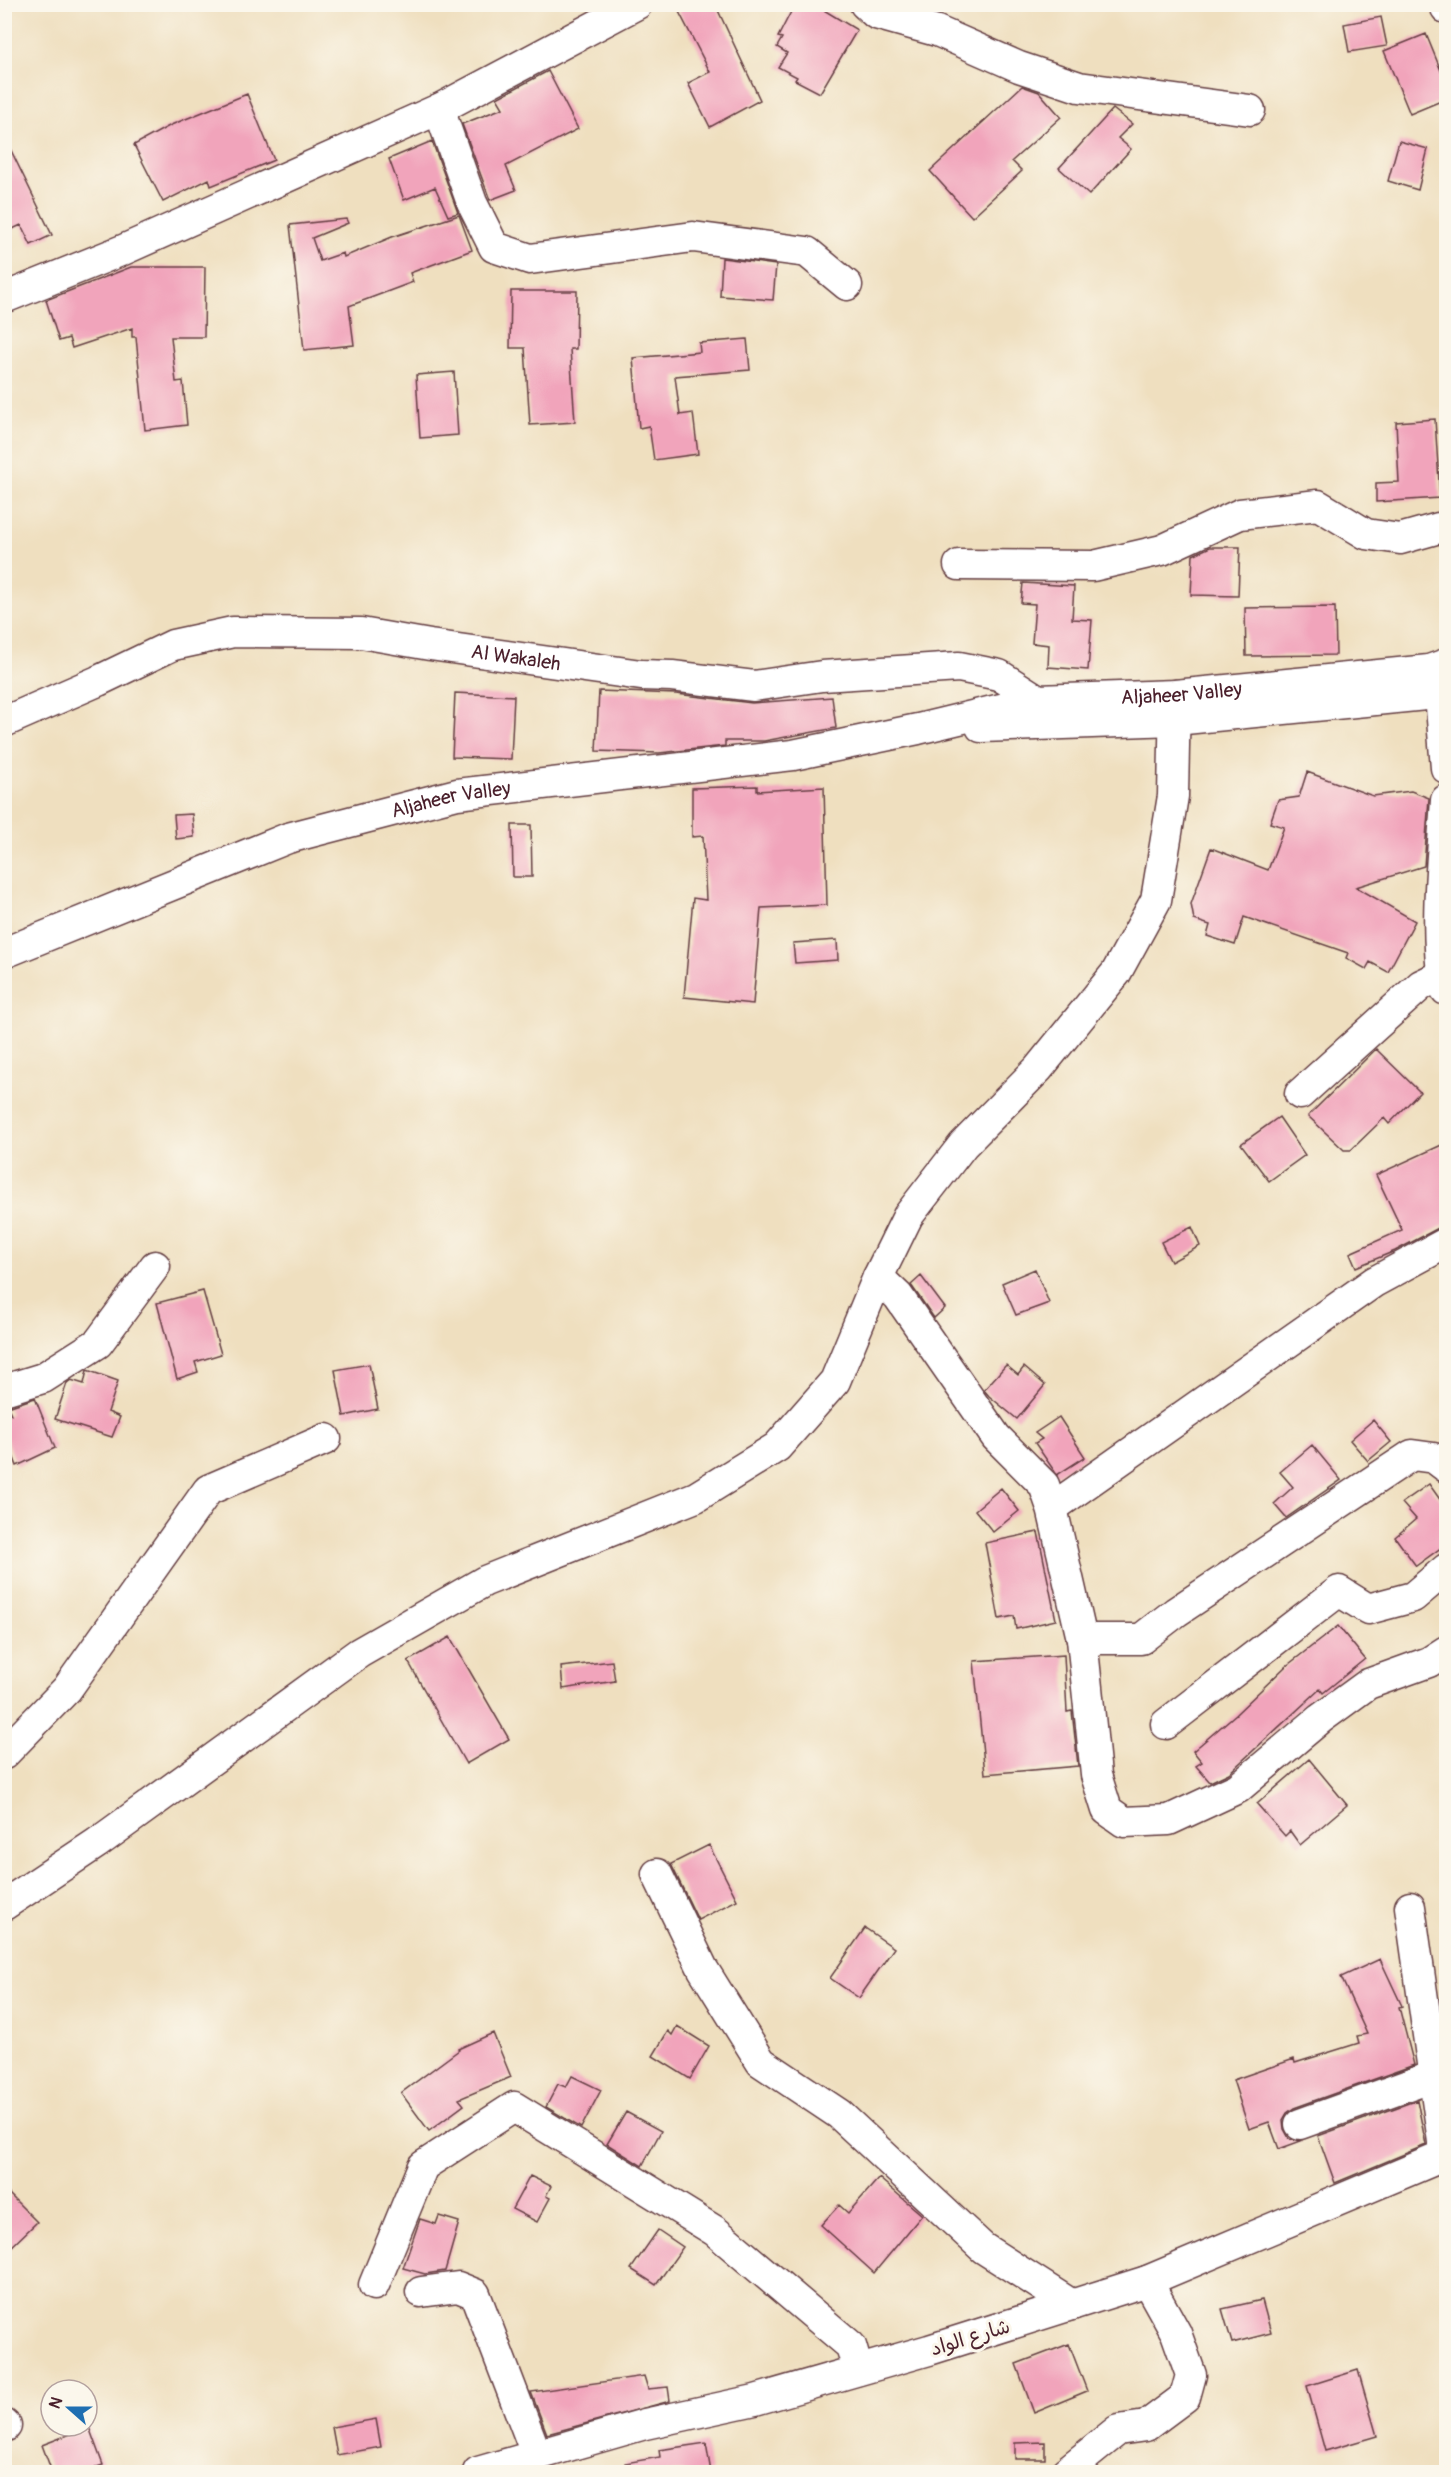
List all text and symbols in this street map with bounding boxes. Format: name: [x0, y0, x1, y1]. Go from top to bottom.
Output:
street label: Al Wakaleh: [469, 639, 562, 676]
street label: Aljaheer Valley: [1120, 676, 1244, 710]
street label: Aljaheer Valley: [388, 776, 512, 824]
street label: شارع الواد: [927, 2314, 1013, 2362]
north arrow: [39, 2378, 99, 2438]
text: N: [45, 2394, 67, 2412]

